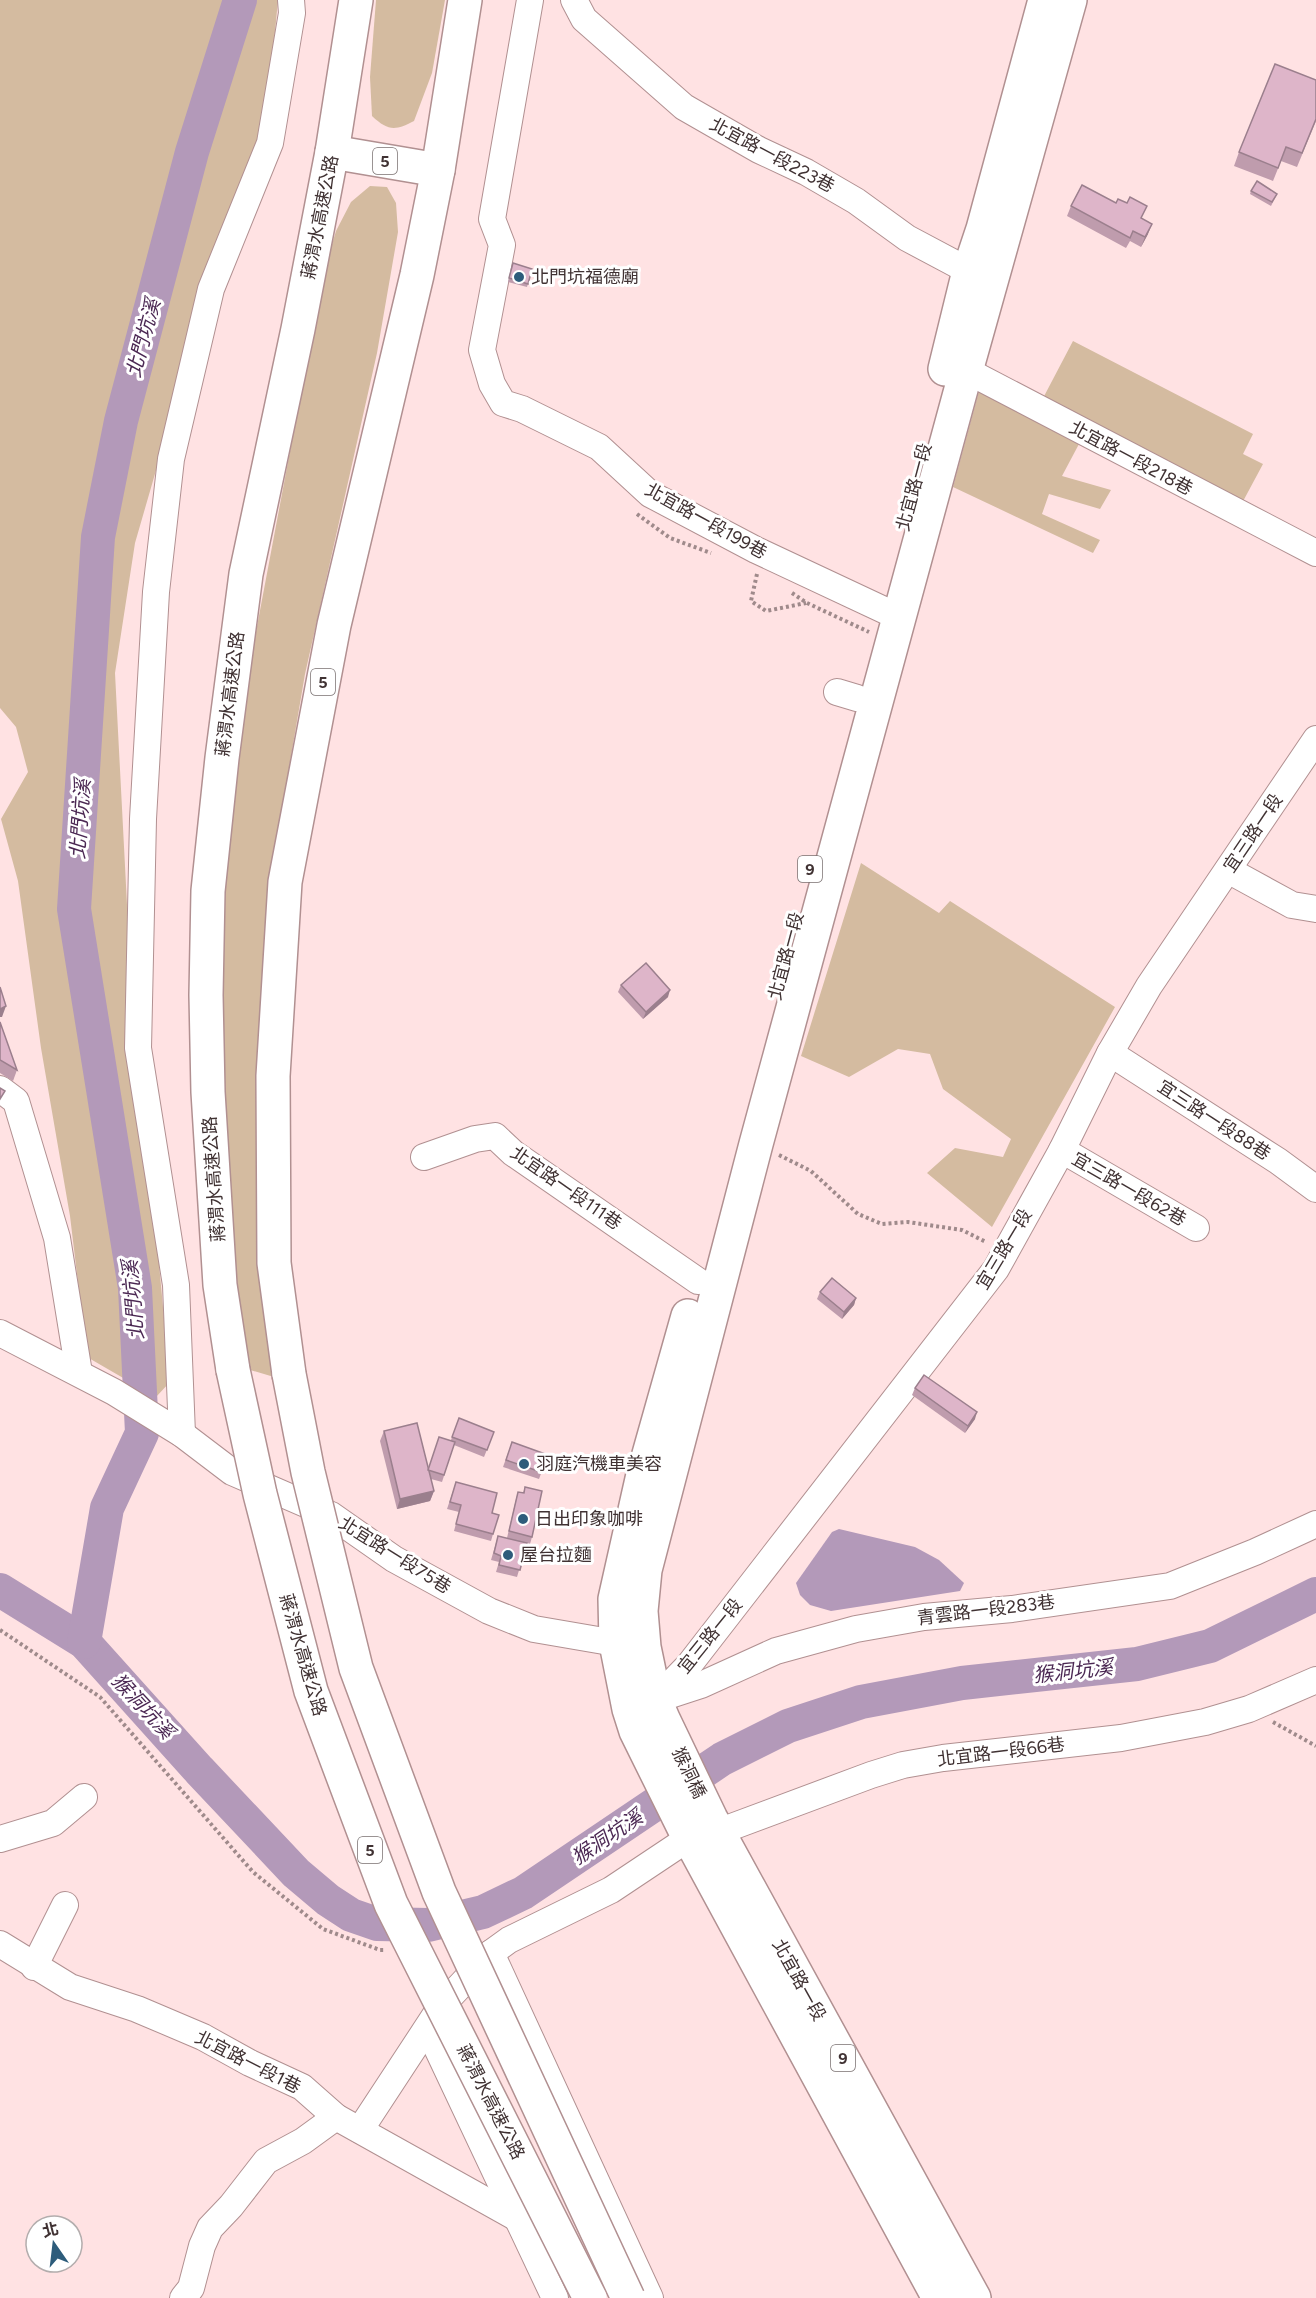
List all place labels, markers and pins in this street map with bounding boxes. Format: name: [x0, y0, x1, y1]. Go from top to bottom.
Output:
place label: 北門坑福德廟: [531, 266, 639, 288]
marker: 北門坑福德廟: [512, 270, 526, 284]
place label: 羽庭汽機車美容: [536, 1453, 662, 1475]
marker: 羽庭汽機車美容: [517, 1457, 531, 1471]
place label: 日出印象咖啡: [535, 1508, 643, 1530]
marker: 日出印象咖啡: [516, 1512, 530, 1526]
place label: 屋台拉麵: [520, 1544, 592, 1566]
marker: 屋台拉麵: [501, 1548, 515, 1562]

